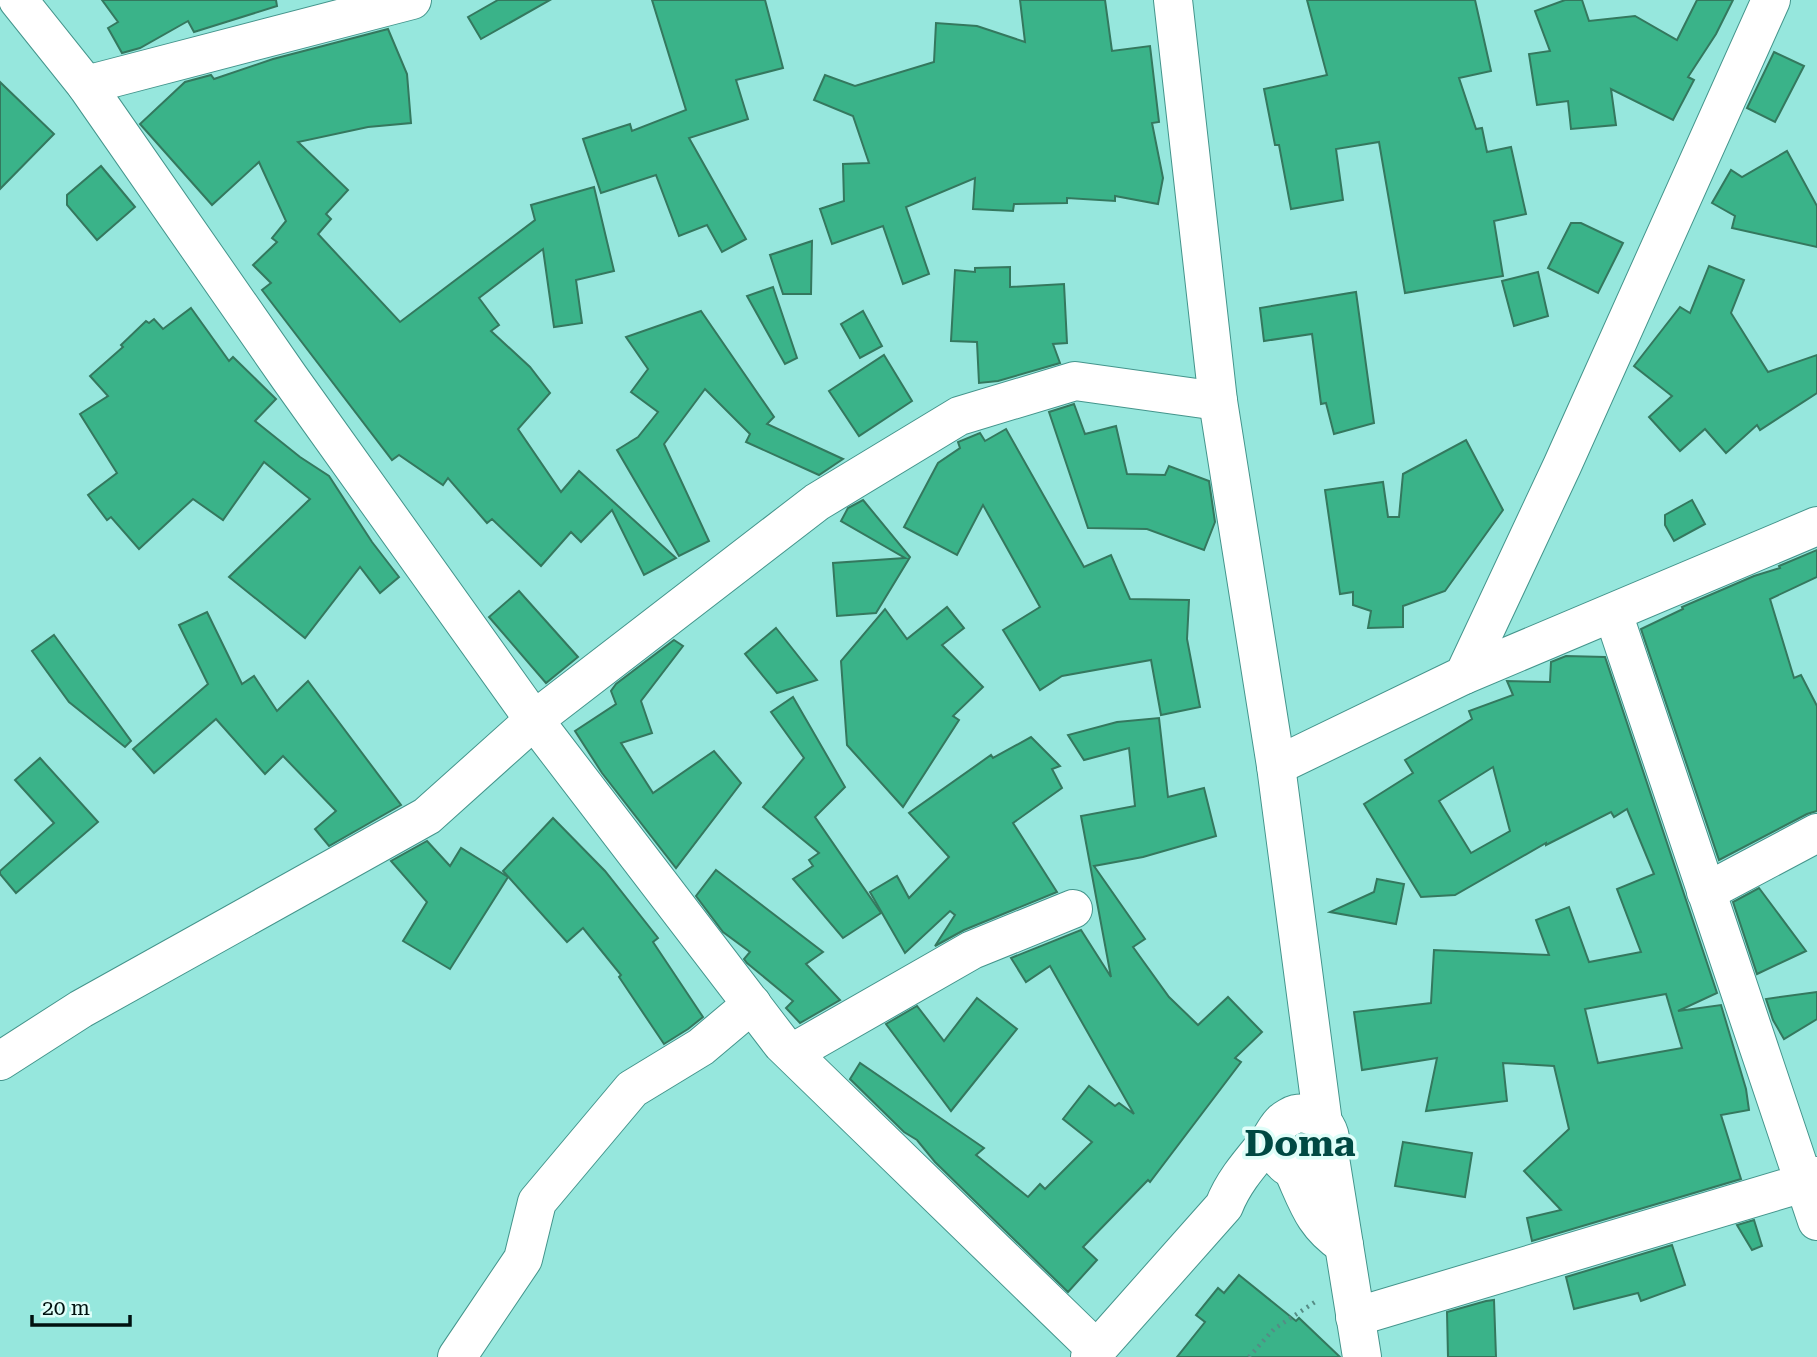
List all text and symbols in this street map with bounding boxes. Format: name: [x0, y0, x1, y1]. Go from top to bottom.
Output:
district label: Doma: [1244, 1122, 1356, 1165]
scale bar: [32, 1284, 130, 1328]
text: 20 m: [42, 1296, 90, 1320]

